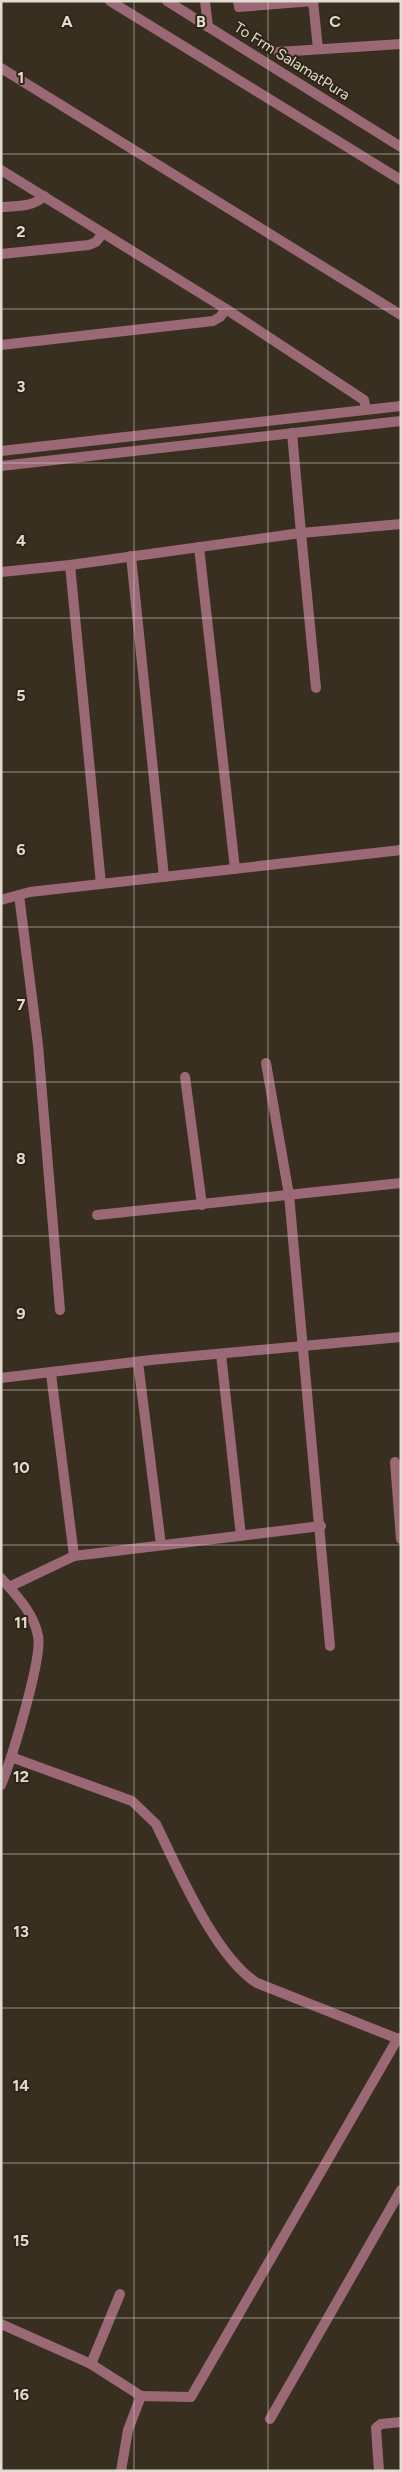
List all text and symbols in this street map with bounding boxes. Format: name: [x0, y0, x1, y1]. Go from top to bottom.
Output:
text: A: [61, 12, 73, 31]
text: B: [196, 12, 206, 31]
text: C: [329, 12, 341, 31]
street label: To Frm SalamatPura: [231, 18, 353, 104]
text: 1: [18, 68, 24, 87]
text: 2: [16, 222, 26, 241]
text: 3: [17, 377, 26, 396]
text: 4: [16, 531, 26, 550]
text: 5: [16, 686, 26, 705]
text: 6: [16, 840, 26, 859]
text: 7: [17, 995, 26, 1014]
text: 8: [16, 1149, 26, 1168]
text: 9: [16, 1304, 26, 1323]
text: 10: [12, 1458, 30, 1477]
text: 11: [14, 1613, 28, 1632]
text: 12: [13, 1767, 29, 1786]
text: 13: [13, 1922, 29, 1941]
text: 14: [13, 2076, 29, 2095]
text: 15: [13, 2231, 29, 2250]
text: 16: [13, 2385, 29, 2404]

